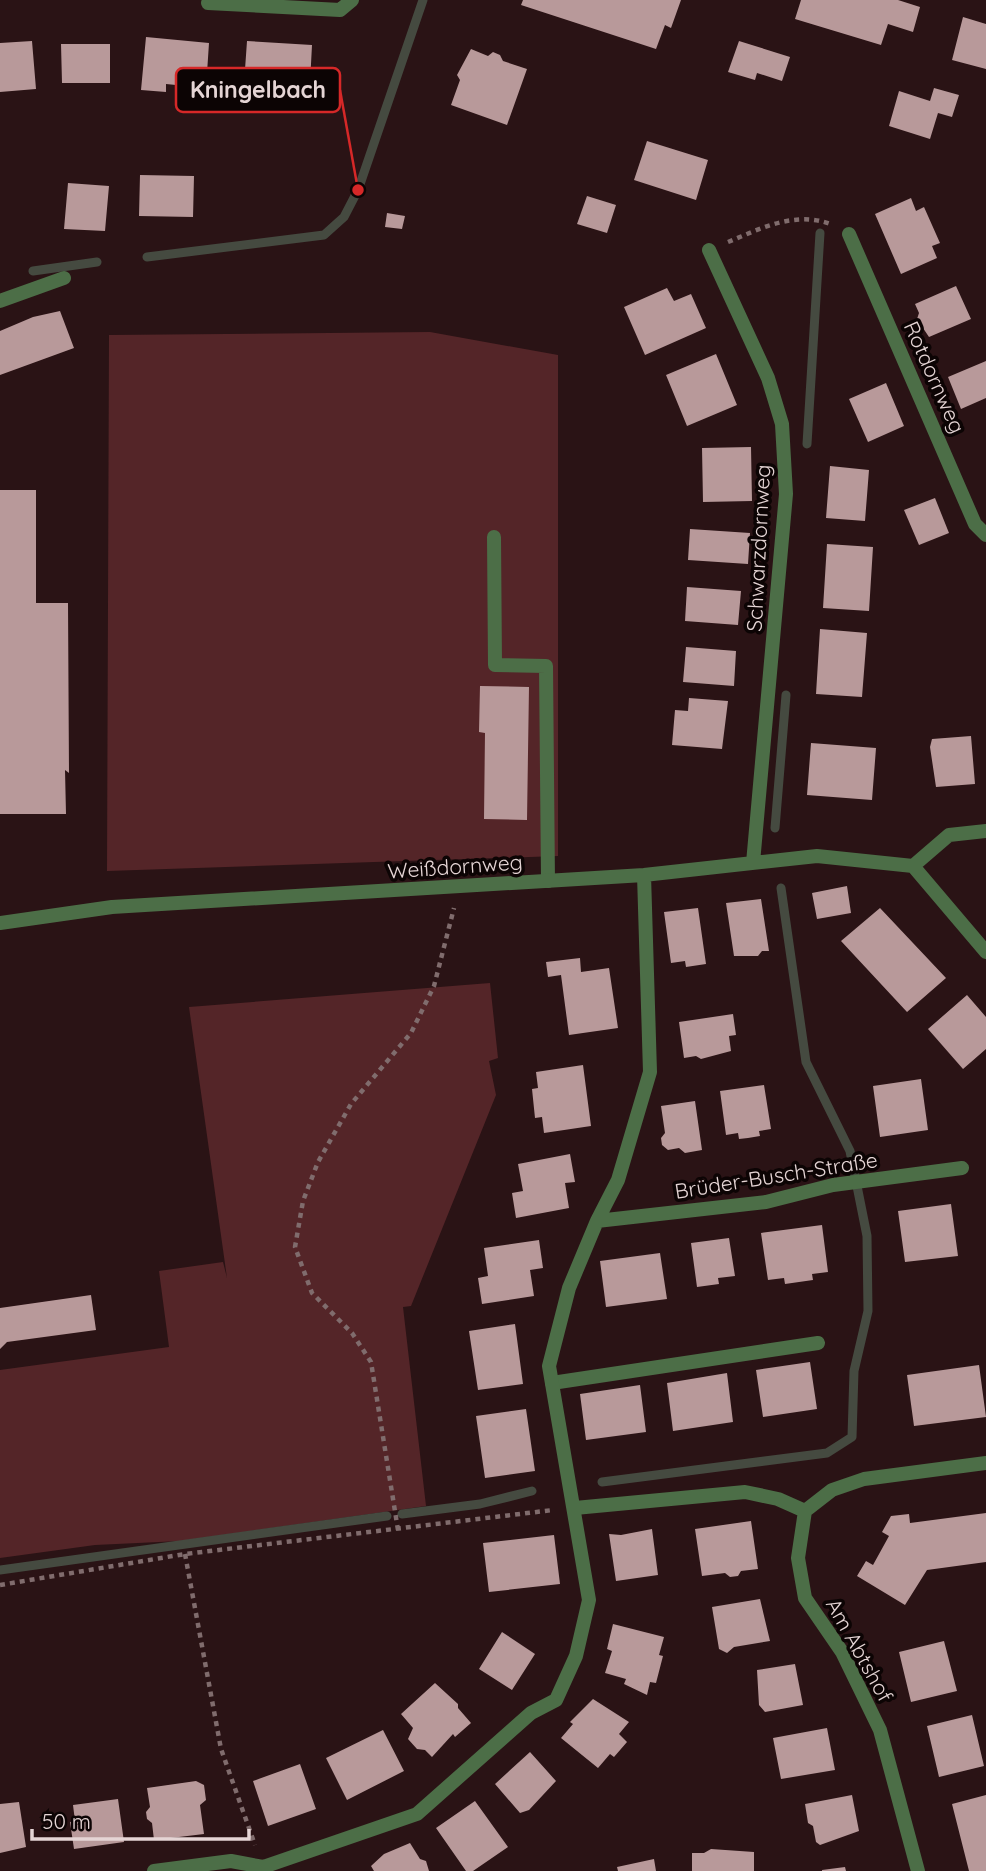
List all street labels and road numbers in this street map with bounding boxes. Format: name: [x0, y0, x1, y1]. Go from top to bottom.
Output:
street label: Rotdornweg: [899, 317, 971, 437]
street label: Schwarzdornweg: [741, 464, 775, 632]
street label: Weißdornweg: [387, 848, 523, 884]
street label: Brüder-Busch-Straße: [673, 1146, 879, 1204]
street label: Am Abtshof: [821, 1594, 899, 1707]

